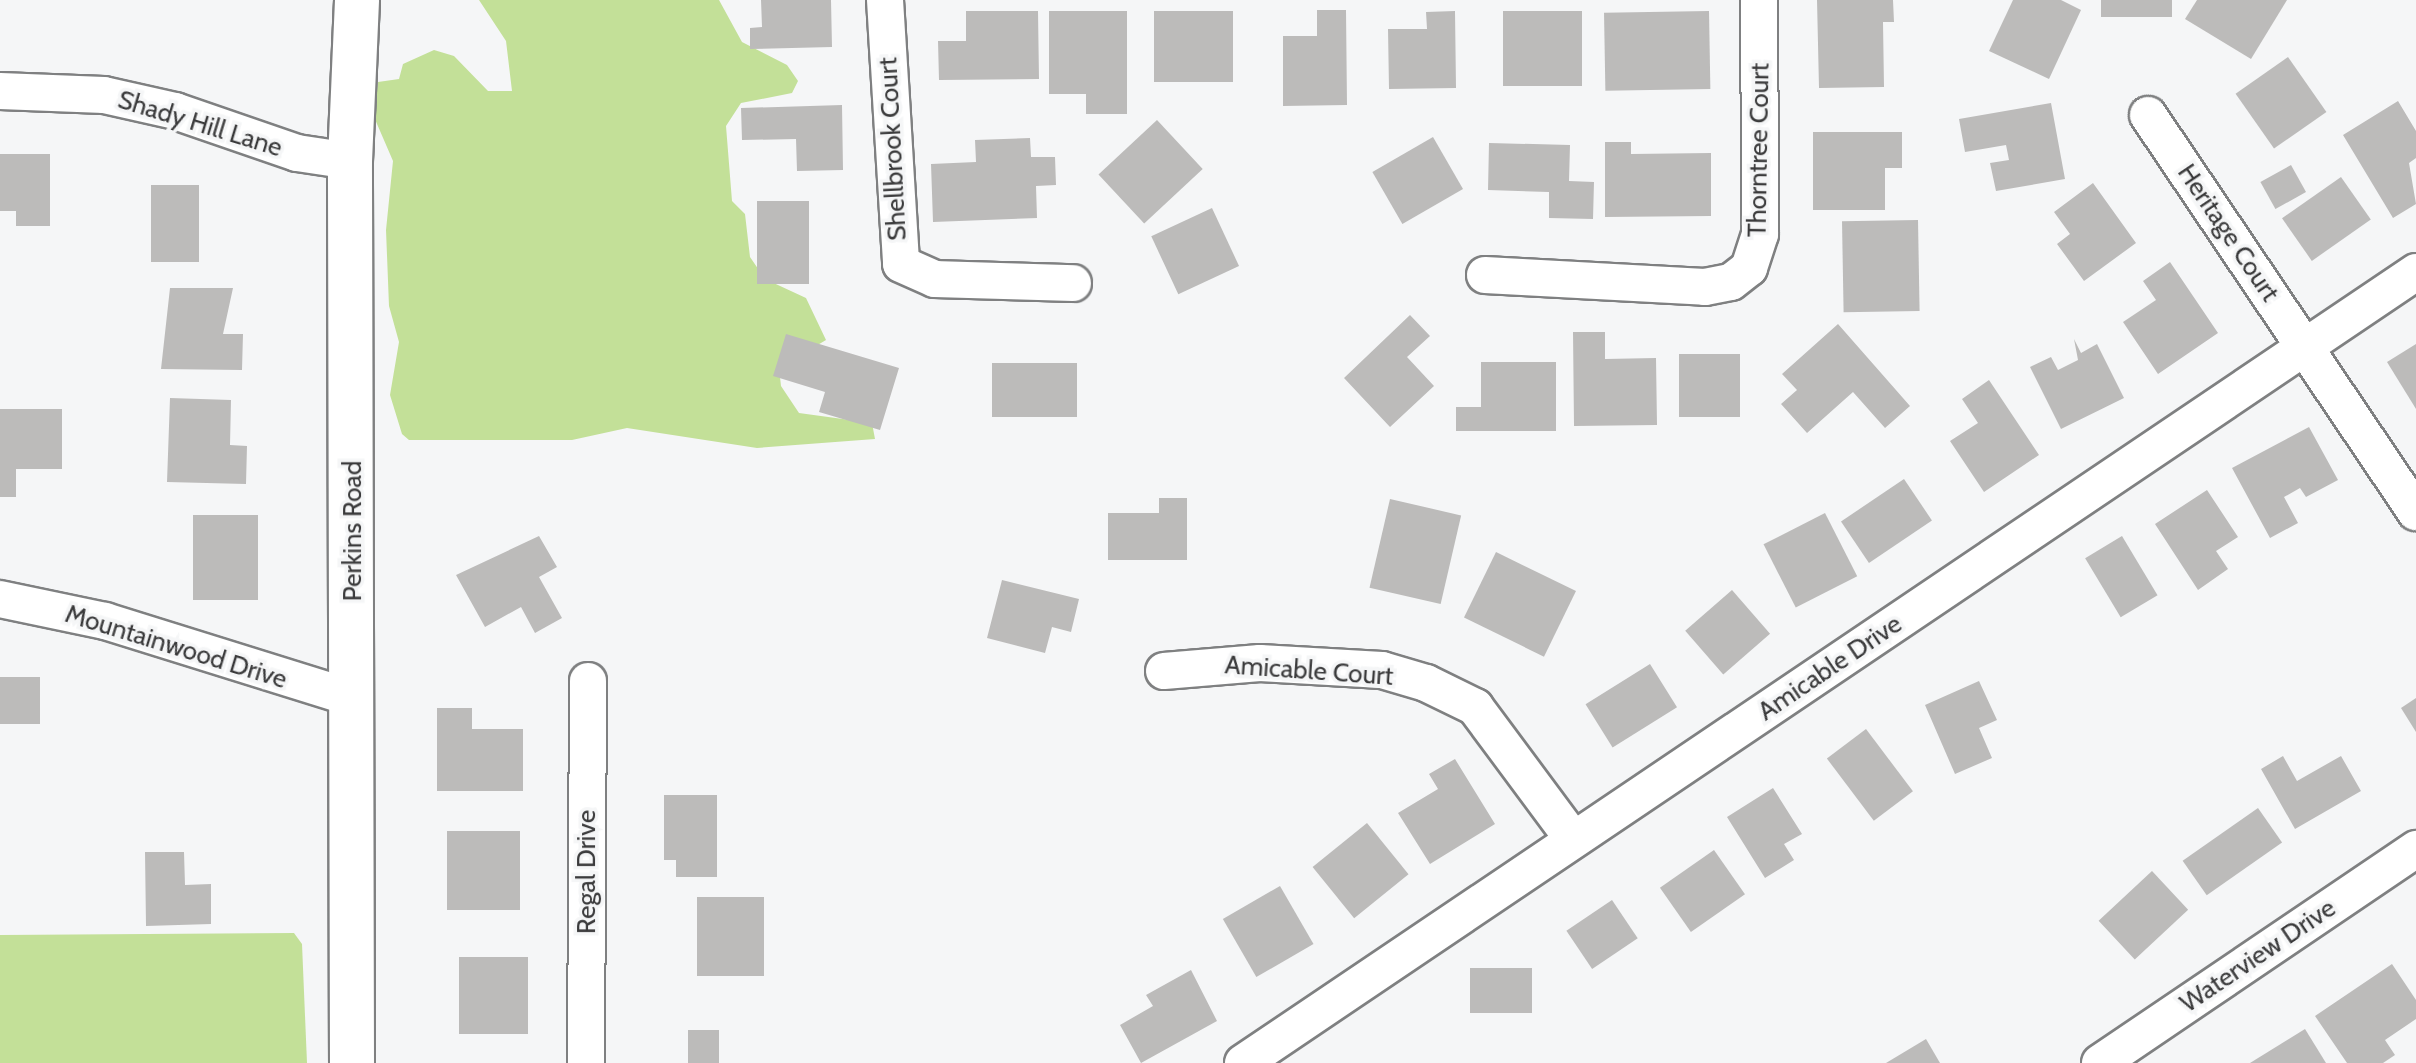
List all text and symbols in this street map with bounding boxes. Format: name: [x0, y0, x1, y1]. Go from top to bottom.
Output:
street label: Shellbrook Court: [873, 56, 913, 242]
street label: Thorntree Court: [1742, 63, 1776, 237]
street label: Shady Hill Lane: [114, 84, 286, 164]
street label: Heritage Court: [2171, 158, 2285, 308]
street label: Perkins Road: [337, 461, 369, 601]
street label: Mountainwood Drive: [61, 598, 291, 696]
street label: Amicable Drive: [1752, 609, 1908, 727]
street label: Amicable Court: [1224, 650, 1394, 692]
street label: Regal Drive: [571, 810, 603, 934]
street label: Waterview Drive: [2174, 893, 2342, 1019]

